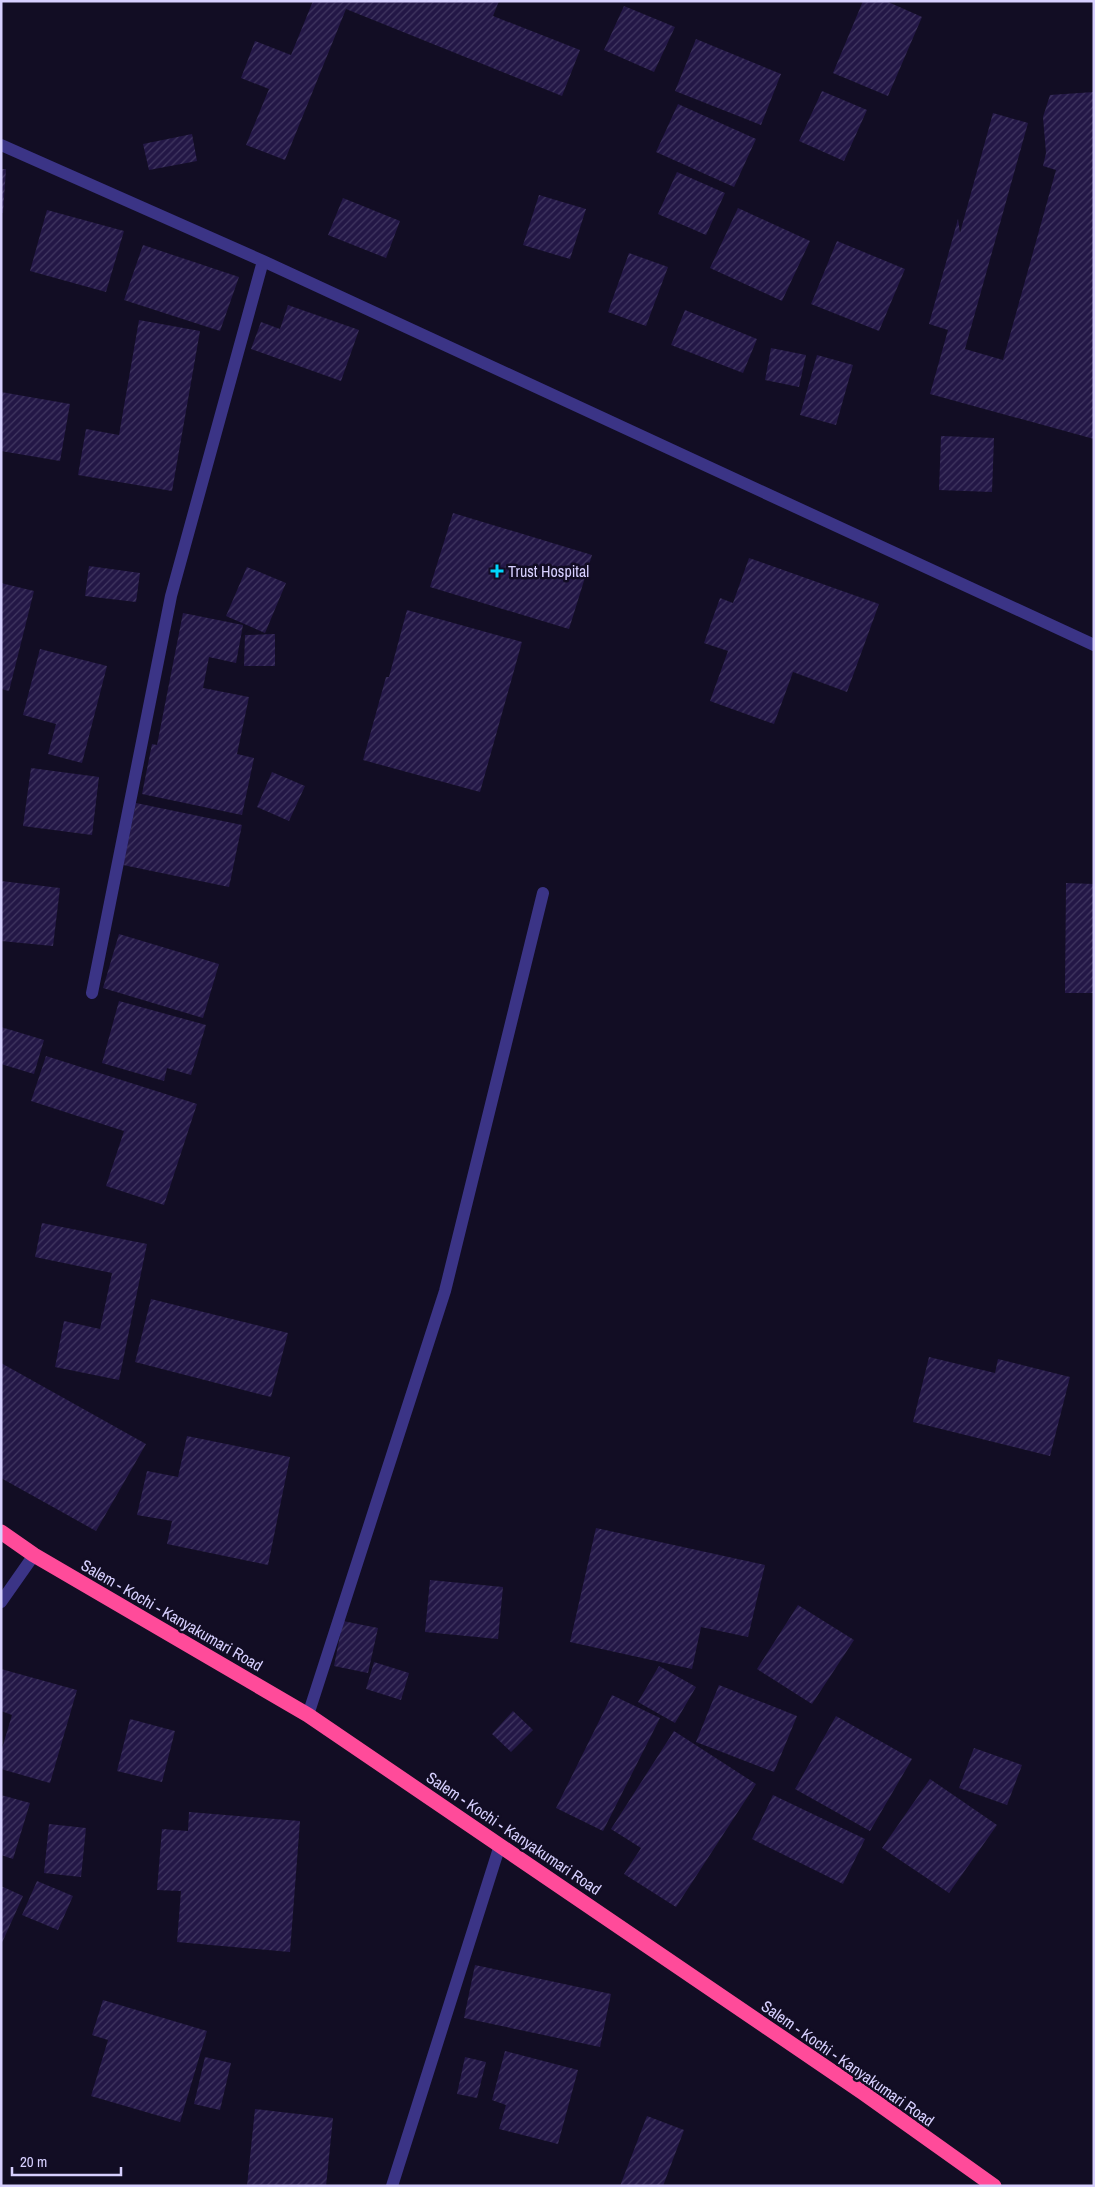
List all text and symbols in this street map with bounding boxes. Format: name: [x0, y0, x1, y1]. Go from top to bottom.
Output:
place label: Trust Hospital: [508, 560, 589, 582]
marker: Trust Hospital: [490, 564, 504, 578]
street label: Salem - Kochi - Kanyakumari Road: [77, 1554, 267, 1676]
street label: Salem - Kochi - Kanyakumari Road: [422, 1766, 606, 1900]
street label: Salem - Kochi - Kanyakumari Road: [757, 1995, 939, 2131]
scale bar: [12, 2144, 121, 2176]
text: 20 m: [20, 2151, 47, 2172]

